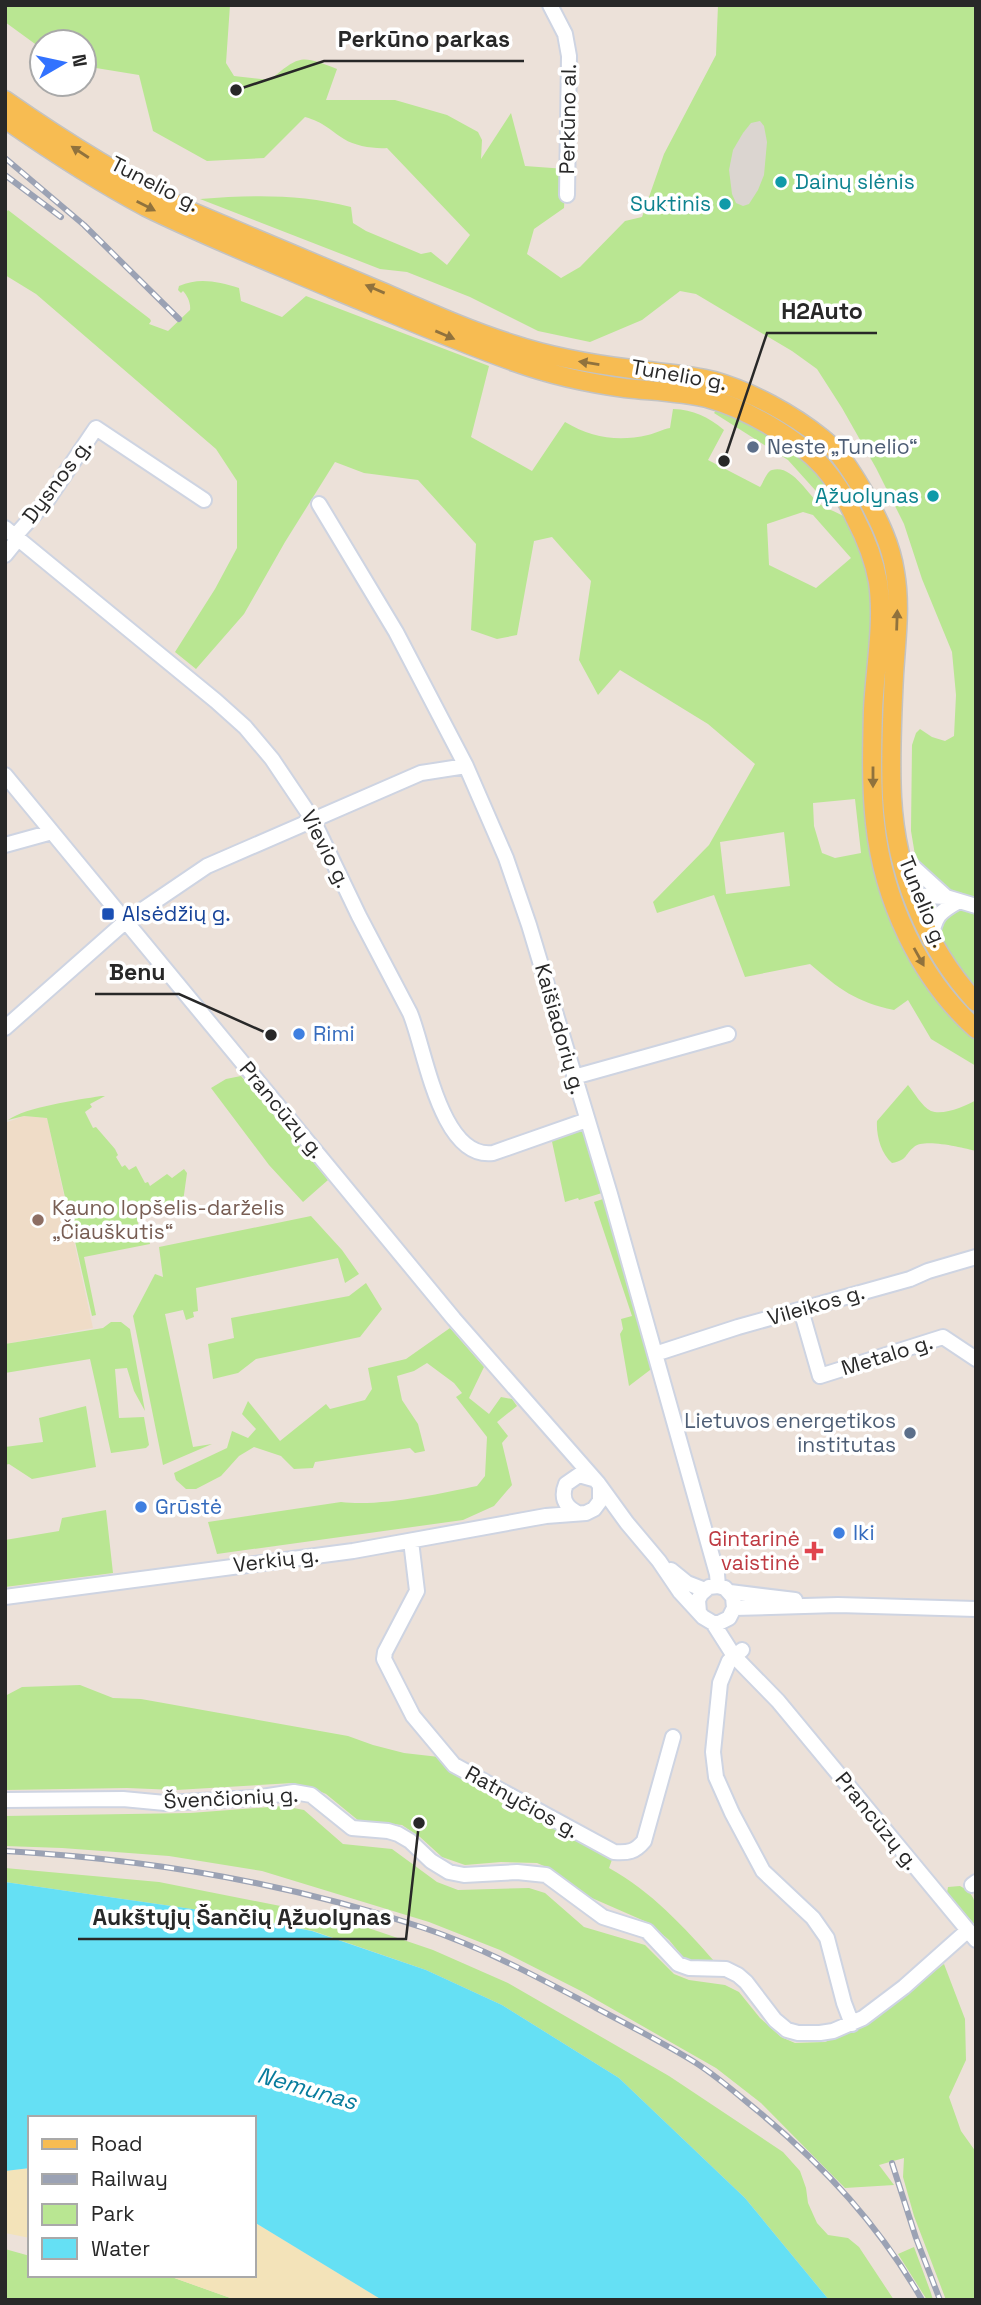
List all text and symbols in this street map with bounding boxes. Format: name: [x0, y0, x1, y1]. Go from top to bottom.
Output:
callout: Perkūno parkas: [324, 17, 524, 61]
text: Perkūno parkas: [338, 24, 510, 54]
north arrow: [28, 28, 98, 98]
text: N: [66, 52, 93, 69]
street label: Perkūno al.: [553, 63, 582, 174]
one-way arrow: [71, 145, 90, 158]
street label: Tunelio g.: [106, 150, 204, 217]
place label: Dainų slėnis: [795, 168, 915, 195]
marker: Dainų slėnis: [773, 174, 789, 190]
place label: Suktinis: [630, 190, 711, 217]
marker: Suktinis: [717, 196, 733, 212]
one-way arrow: [137, 200, 157, 212]
one-way arrow: [365, 283, 385, 295]
callout: H2Auto: [767, 289, 877, 333]
text: H2Auto: [781, 296, 863, 326]
one-way arrow: [435, 330, 456, 341]
street label: Tunelio g.: [629, 353, 729, 396]
one-way arrow: [578, 357, 600, 368]
street label: Dysnos g.: [16, 433, 97, 528]
place label: Neste „Tunelio“: [767, 433, 918, 460]
marker: Neste „Tunelio“: [745, 439, 761, 455]
place label: Ąžuolynas: [815, 482, 919, 509]
marker: Ąžuolynas: [925, 488, 941, 504]
one-way arrow: [892, 609, 903, 631]
one-way arrow: [867, 767, 879, 789]
street label: Vievio g.: [295, 805, 357, 892]
street label: Tunelio g.: [893, 852, 954, 952]
place label: Alsėdžių g.: [122, 900, 231, 927]
marker: Alsėdžių g.: [100, 906, 116, 922]
one-way arrow: [913, 947, 925, 966]
callout: Benu: [95, 950, 179, 994]
text: Benu: [109, 957, 165, 987]
street label: Kaišiadorių g.: [529, 960, 592, 1097]
place label: Rimi: [313, 1020, 355, 1047]
marker: Rimi: [291, 1026, 307, 1042]
street label: Prancūzų g.: [234, 1056, 331, 1164]
place label: Kauno lopšelis-darželis „Čiauškutis“: [52, 1194, 285, 1245]
marker: Kauno lopšelis-darželis „Čiauškutis“: [30, 1212, 46, 1228]
street label: Vileikos g.: [764, 1278, 868, 1331]
street label: Metalo g.: [838, 1328, 936, 1381]
place label: Lietuvos energetikos institutas: [684, 1407, 896, 1458]
marker: Lietuvos energetikos institutas: [902, 1425, 918, 1441]
place label: Grūstė: [155, 1493, 222, 1520]
marker: Grūstė: [133, 1499, 149, 1515]
place label: Iki: [853, 1519, 875, 1546]
place label: Gintarinė vaistinė: [708, 1525, 800, 1576]
marker: Iki: [831, 1525, 847, 1541]
street label: Verkių g.: [232, 1541, 320, 1578]
marker: Gintarinė vaistinė: [806, 1543, 822, 1559]
street label: Ratnyčios g.: [461, 1759, 584, 1844]
street label: Prancūzų g.: [830, 1766, 925, 1875]
street label: Švenčionių g.: [163, 1780, 299, 1815]
callout: Aukštųjų Šančių Ąžuolynas: [78, 1895, 406, 1939]
text: Aukštųjų Šančių Ąžuolynas: [92, 1902, 392, 1932]
water label: Nemunas: [254, 2060, 361, 2117]
legend: [28, 2116, 256, 2277]
text: Road: [91, 2130, 143, 2157]
text: Railway: [91, 2165, 168, 2192]
text: Park: [91, 2200, 135, 2227]
text: Water: [91, 2235, 150, 2262]

